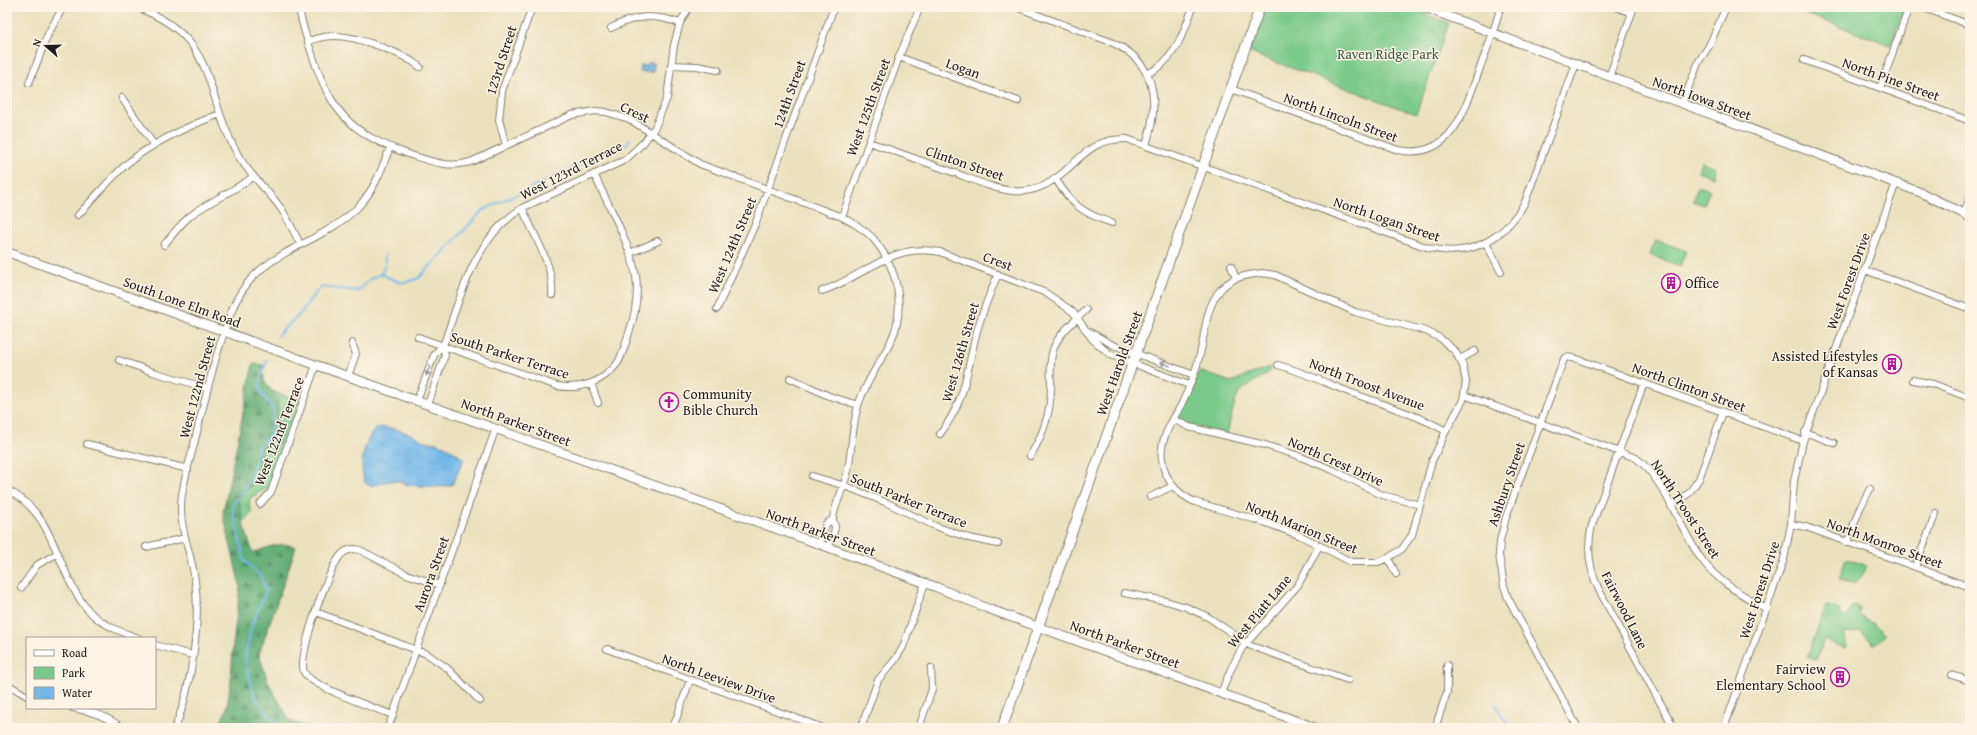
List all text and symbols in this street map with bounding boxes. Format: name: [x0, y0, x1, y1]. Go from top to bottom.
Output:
street label: 123rd Street: [480, 23, 522, 97]
north arrow: [26, 26, 66, 66]
text: N: [28, 36, 46, 49]
park label: Raven Ridge Park: [1337, 44, 1440, 64]
street label: North Pine Street: [1839, 52, 1943, 106]
street label: Logan: [943, 53, 983, 83]
street label: West 125th Street: [841, 55, 895, 159]
street label: 124th Street: [767, 57, 811, 131]
street label: North Iowa Street: [1650, 71, 1754, 125]
street label: North Lincoln Street: [1281, 87, 1401, 147]
street label: Crest: [617, 96, 653, 128]
street label: West 123rd Terrace: [516, 135, 626, 204]
street label: Clinton Street: [923, 140, 1007, 186]
street label: North Logan Street: [1331, 191, 1443, 247]
street label: West 124th Street: [703, 194, 761, 296]
street label: West Forest Drive: [1821, 229, 1875, 332]
street label: Crest: [980, 246, 1016, 276]
street label: South Lone Elm Road: [120, 271, 244, 333]
building icon: Office: [1660, 272, 1682, 294]
place label: Office: [1685, 273, 1720, 293]
street label: West 126th Street: [936, 300, 984, 404]
street label: West Harold Street: [1091, 308, 1147, 418]
street label: South Parker Terrace: [448, 326, 573, 384]
street label: West 122nd Street: [174, 333, 220, 441]
place label: Assisted Lifestyles of Kansas: [1771, 346, 1878, 382]
street label: North Troost Avenue: [1306, 353, 1428, 415]
building icon: Assisted Lifestyles of Kansas: [1881, 353, 1903, 375]
street label: North Clinton Street: [1629, 357, 1749, 417]
one-way arrow: [1159, 361, 1171, 367]
one-way arrow: [425, 366, 431, 378]
street label: West 122nd Terrace: [249, 373, 309, 488]
place label: Community Bible Church: [683, 384, 758, 420]
church icon: Community Bible Church: [658, 391, 680, 413]
street label: North Parker Street: [458, 393, 574, 451]
street label: North Crest Drive: [1285, 431, 1387, 491]
street label: Ashbury Street: [1482, 439, 1530, 529]
street label: North Troost Street: [1646, 455, 1726, 563]
street label: South Parker Terrace: [848, 467, 971, 533]
street label: North Marion Street: [1243, 495, 1361, 559]
street label: North Parker Street: [763, 503, 879, 561]
street label: North Monroe Street: [1824, 513, 1946, 573]
street label: Aurora Street: [408, 533, 454, 615]
street label: West Forest Drive: [1734, 538, 1784, 642]
street label: Fairwood Lane: [1597, 568, 1653, 653]
street label: West Piatt Lane: [1222, 570, 1296, 652]
street label: North Parker Street: [1067, 615, 1183, 673]
legend: [26, 637, 156, 709]
text: Road: [62, 644, 88, 661]
street label: North Leeview Drive: [659, 648, 779, 708]
place label: Fairview Elementary School: [1716, 659, 1826, 695]
text: Park: [62, 664, 86, 681]
building icon: Fairview Elementary School: [1829, 666, 1851, 688]
text: Water: [62, 684, 92, 701]

